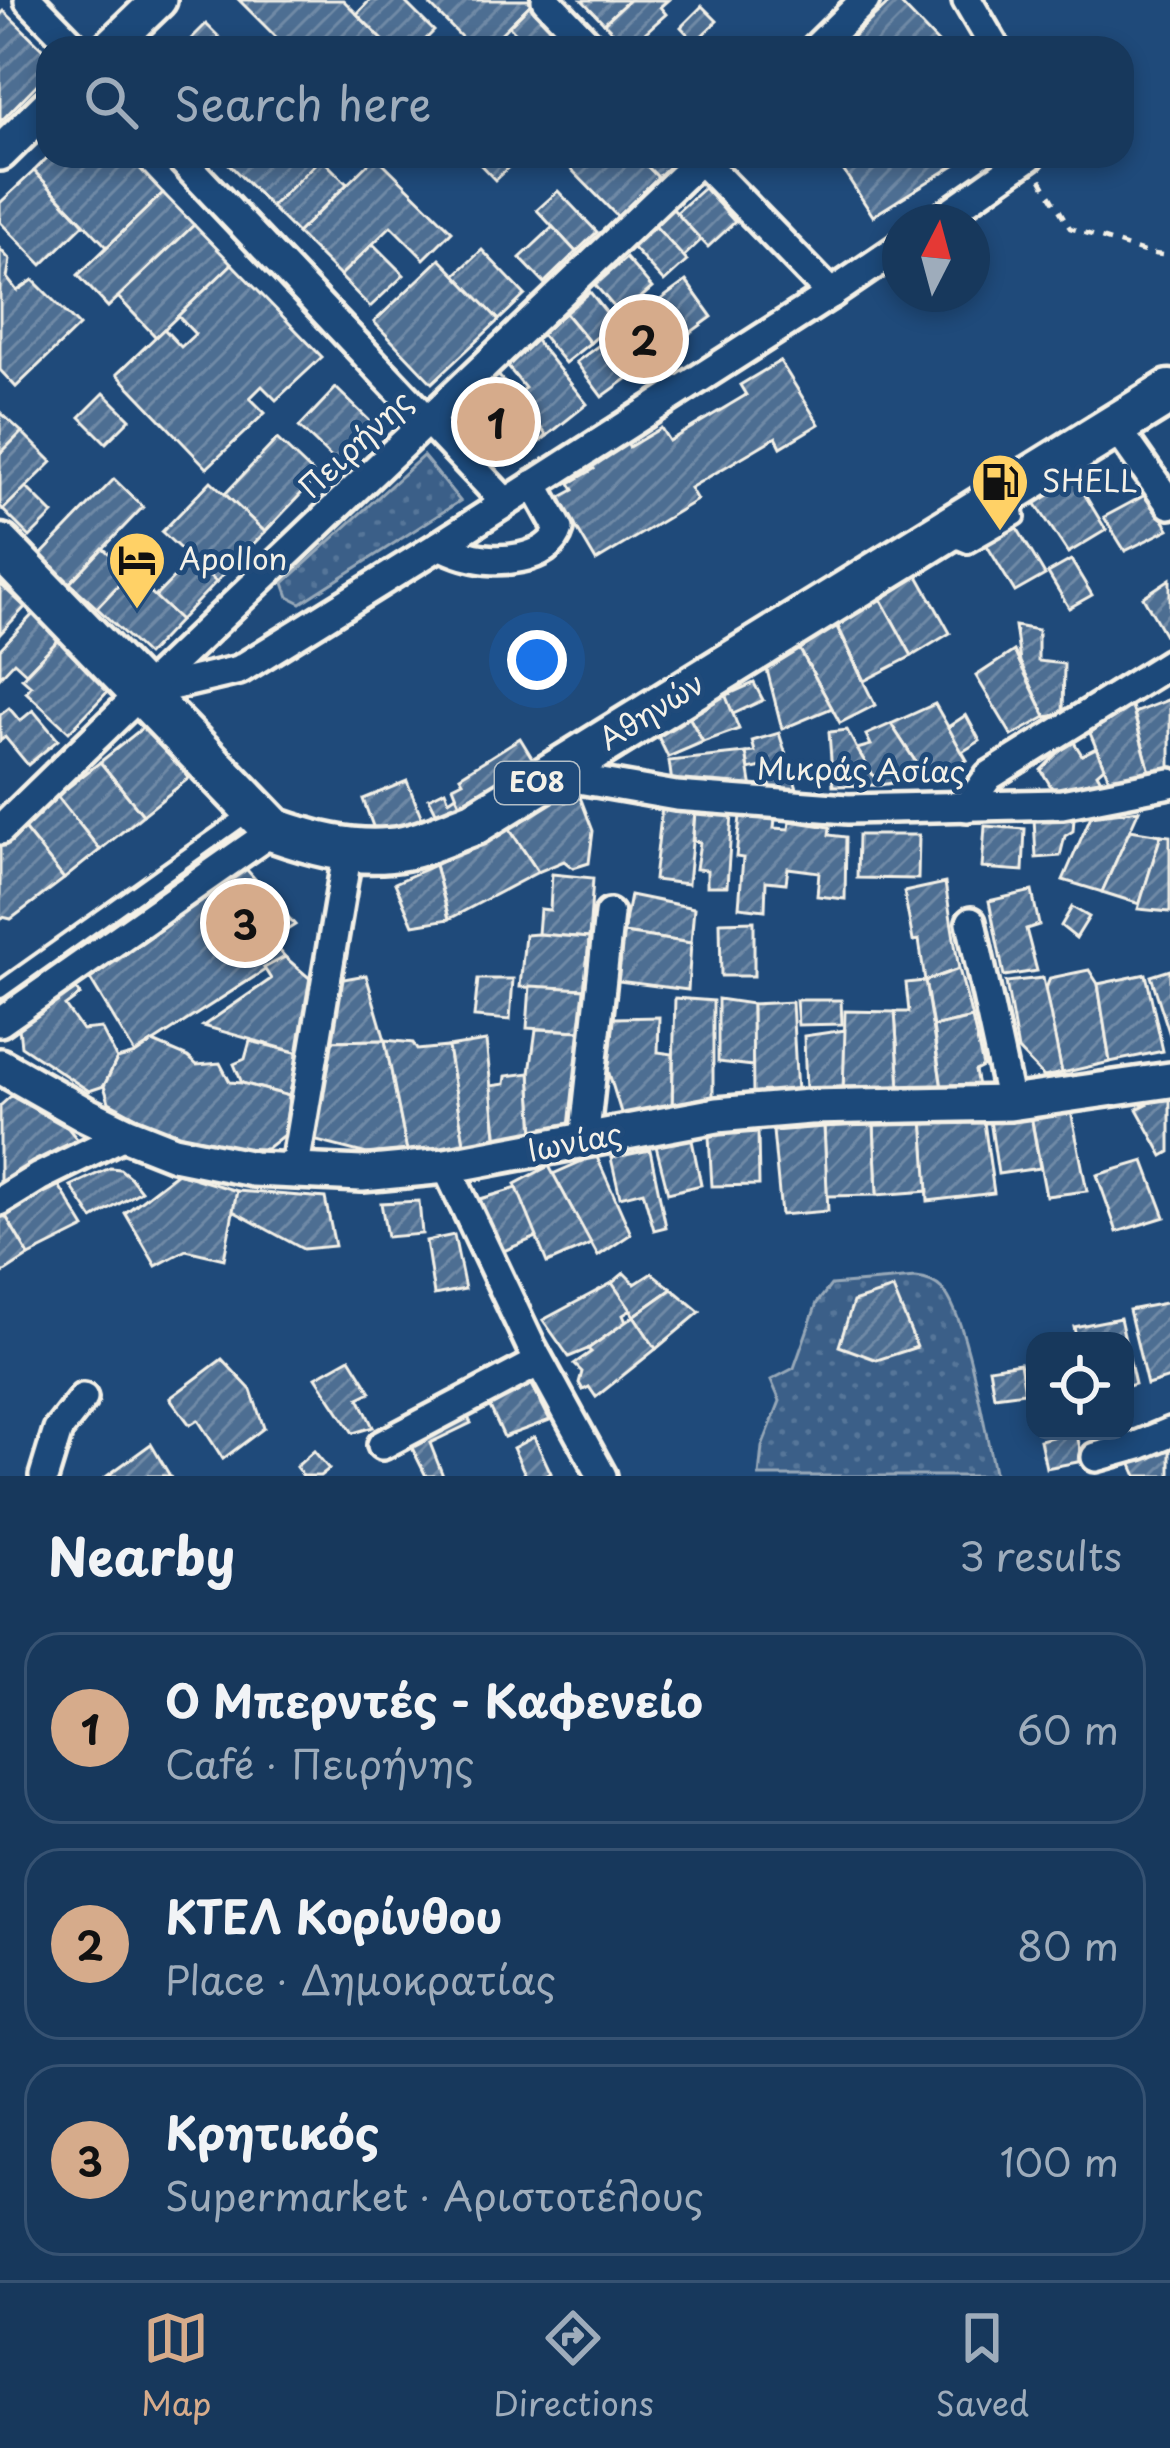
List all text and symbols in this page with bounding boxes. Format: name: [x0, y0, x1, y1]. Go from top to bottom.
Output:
search box: [36, 36, 1134, 168]
text: Search here: [174, 68, 431, 136]
icon: search: [78, 69, 144, 135]
north arrow: [882, 204, 990, 312]
pin: 2: [605, 294, 683, 384]
pin: 1: [457, 377, 535, 467]
street label: Πειρήνης: [287, 378, 421, 508]
fuel station icon: SHELL: [969, 451, 1031, 533]
place label: SHELL: [1042, 457, 1137, 502]
hotel icon: Apollon: [106, 529, 168, 611]
place label: Apollon: [179, 535, 287, 580]
your location: [507, 630, 567, 690]
street label: Αθηνών: [589, 660, 712, 760]
street label: Μικράς Ασίας: [756, 744, 966, 793]
road number: ΕΟ8: [495, 762, 579, 804]
pin: 3: [206, 878, 284, 968]
street label: Ιωνίας: [523, 1109, 626, 1172]
map controls: [1026, 1332, 1134, 1440]
button: locate: [1026, 1332, 1134, 1440]
text: Nearby: [48, 1516, 235, 1593]
text: 3 results: [959, 1525, 1122, 1584]
text: Ο Μπερντές - Καφενείο: [165, 1665, 703, 1733]
text: 1: [81, 1699, 99, 1758]
text: 60 m: [1017, 1699, 1119, 1758]
text: Café · Πειρήνης: [165, 1733, 474, 1792]
text: ΚΤΕΛ Κορίνθου: [165, 1881, 503, 1949]
text: 2: [76, 1915, 104, 1974]
text: 80 m: [1017, 1915, 1119, 1974]
text: Place · Δημοκρατίας: [165, 1949, 556, 2008]
text: Κρητικός: [165, 2097, 379, 2165]
text: 3: [77, 2131, 103, 2190]
text: 100 m: [1000, 2131, 1119, 2190]
text: Supermarket · Αριστοτέλους: [165, 2165, 704, 2224]
tab: Map: [141, 2305, 211, 2427]
tab: Directions: [493, 2305, 654, 2427]
tab: Saved: [935, 2305, 1029, 2427]

